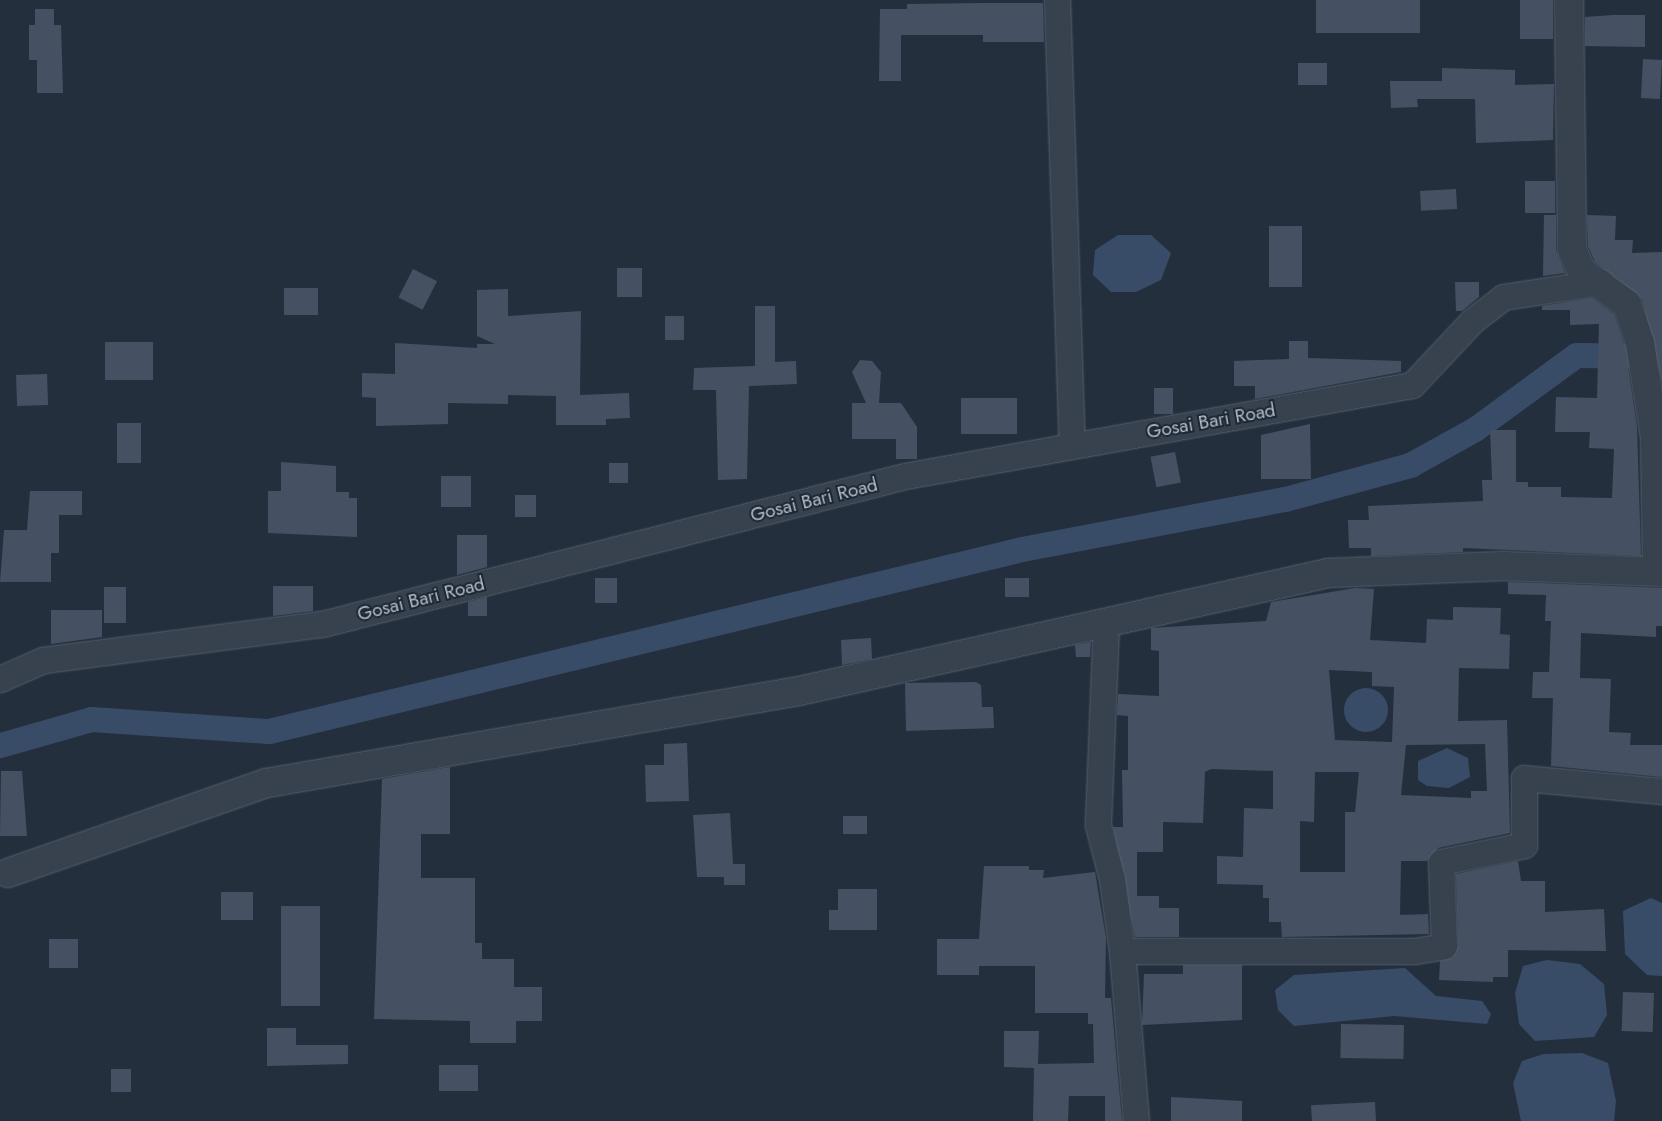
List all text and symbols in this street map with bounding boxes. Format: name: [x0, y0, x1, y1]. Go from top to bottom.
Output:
street label: Gosai Bari Road: [1145, 398, 1277, 444]
street label: Gosai Bari Road: [748, 473, 880, 527]
street label: Gosai Bari Road: [355, 572, 487, 626]

